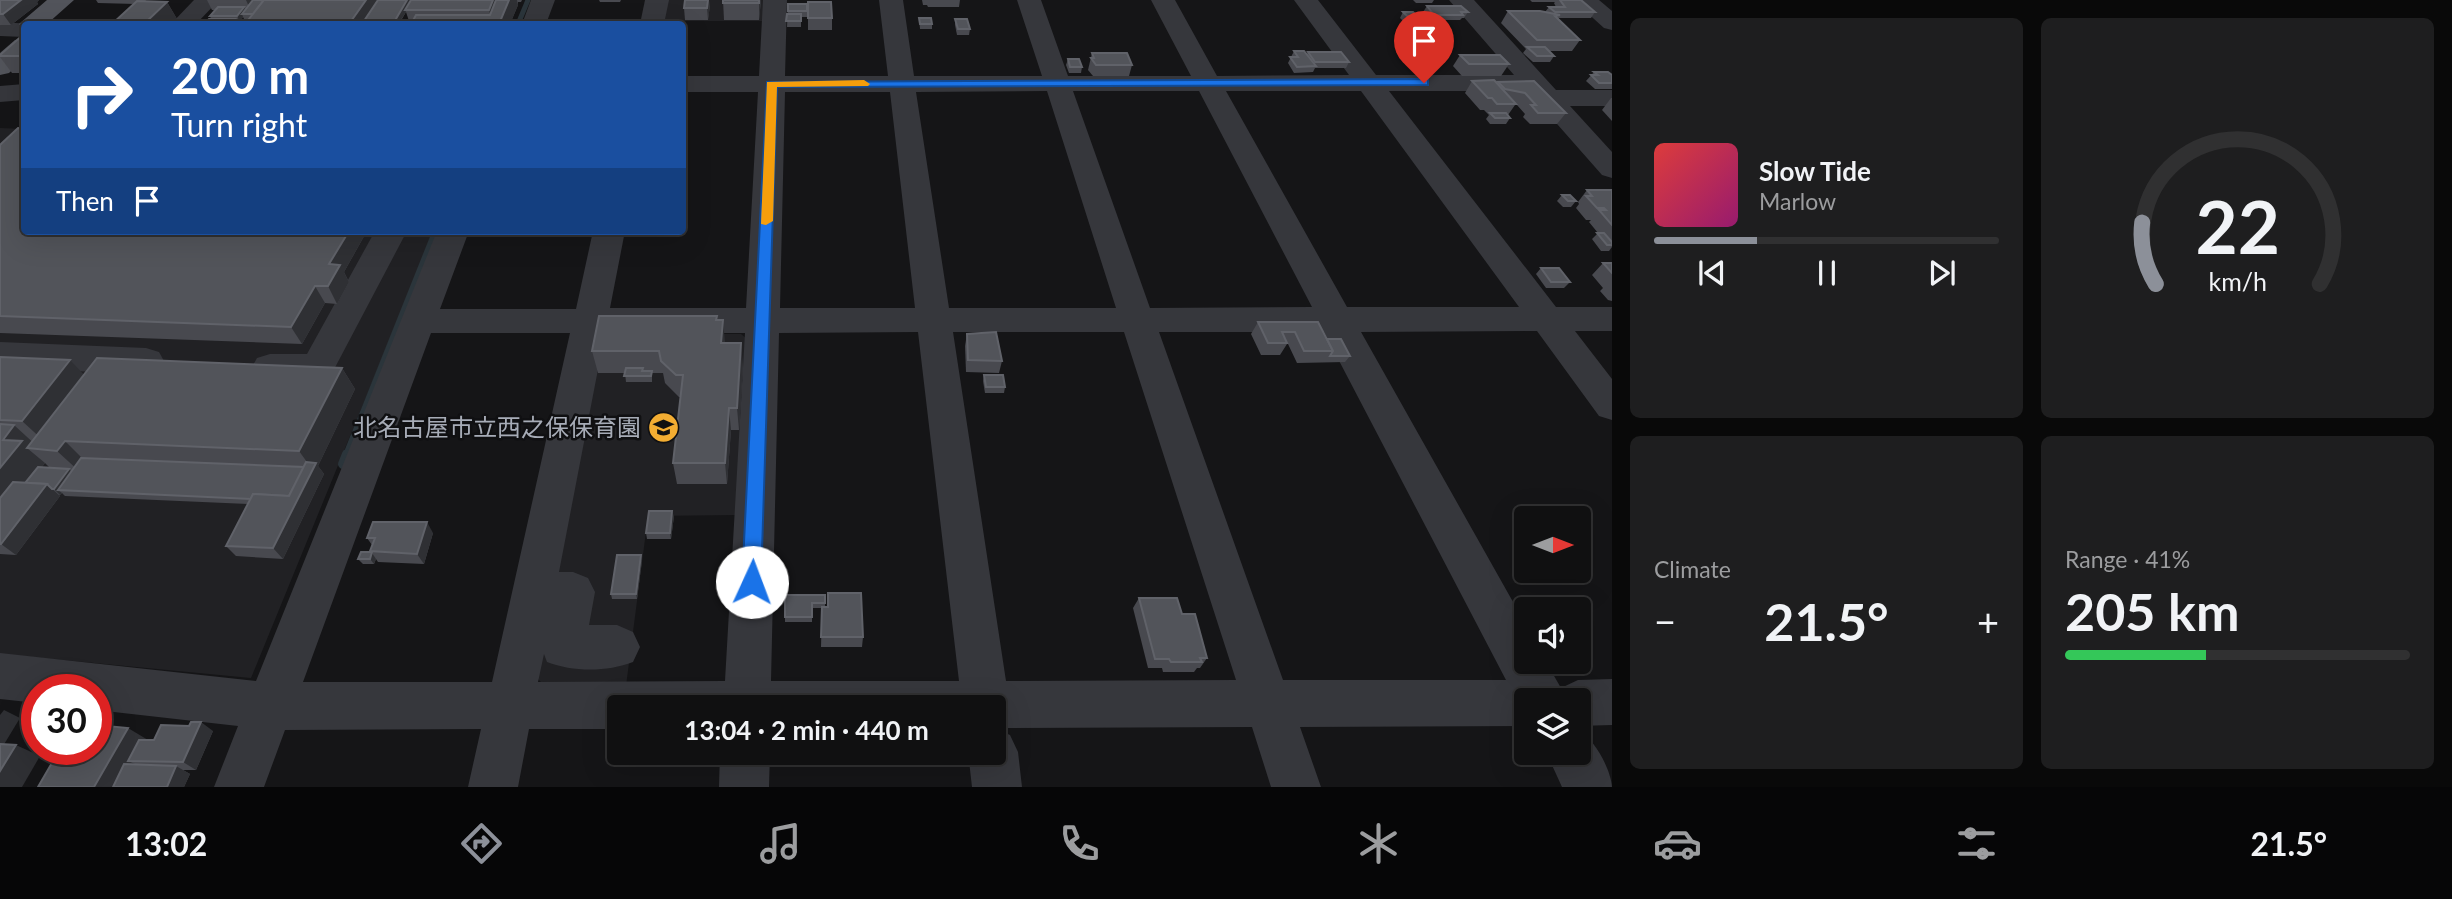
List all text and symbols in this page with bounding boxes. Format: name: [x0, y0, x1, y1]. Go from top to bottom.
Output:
pin: [1394, 11, 1454, 83]
icon: arrive: [1405, 22, 1443, 60]
text: 200 m: [171, 46, 309, 104]
icon: right: [56, 49, 147, 140]
text: Turn right: [171, 105, 307, 144]
text: Slow Tide: [1759, 155, 1871, 187]
icon: arrive: [128, 182, 166, 220]
text: 22: [2195, 182, 2280, 270]
text: Then: [56, 185, 114, 217]
text: Marlow: [1759, 187, 1836, 215]
icon: previous: [1693, 254, 1731, 292]
icon: pause: [1808, 254, 1846, 292]
icon: next: [1923, 254, 1961, 292]
text: km/h: [2208, 266, 2267, 296]
school or university icon: 北名古屋市立西之保保育園: [647, 411, 681, 445]
place label: 北名古屋市立西之保保育園: [353, 412, 641, 441]
north arrow: [1514, 506, 1591, 583]
map controls: [1514, 506, 1591, 765]
position arrow: [715, 545, 789, 619]
text: Range · 41%: [2065, 545, 2190, 573]
text: Climate: [1654, 555, 1731, 583]
text: 205 km: [2065, 580, 2239, 642]
text: 21.5°: [1764, 590, 1889, 652]
button: sound: [1514, 597, 1591, 674]
text: −: [1654, 598, 1676, 644]
text: +: [1977, 598, 1999, 644]
speed limit sign: 30: [21, 674, 112, 765]
button: layers: [1514, 688, 1591, 765]
text: 13:04 · 2 min · 440 m: [684, 714, 929, 746]
icon: directions: [457, 819, 506, 868]
icon: music: [756, 819, 805, 868]
icon: phone: [1055, 819, 1104, 868]
icon: climate: [1354, 819, 1403, 868]
icon: car: [1653, 819, 1702, 868]
icon: filters: [1952, 819, 2001, 868]
text: 13:02: [125, 824, 207, 863]
text: 21.5°: [2250, 824, 2327, 863]

